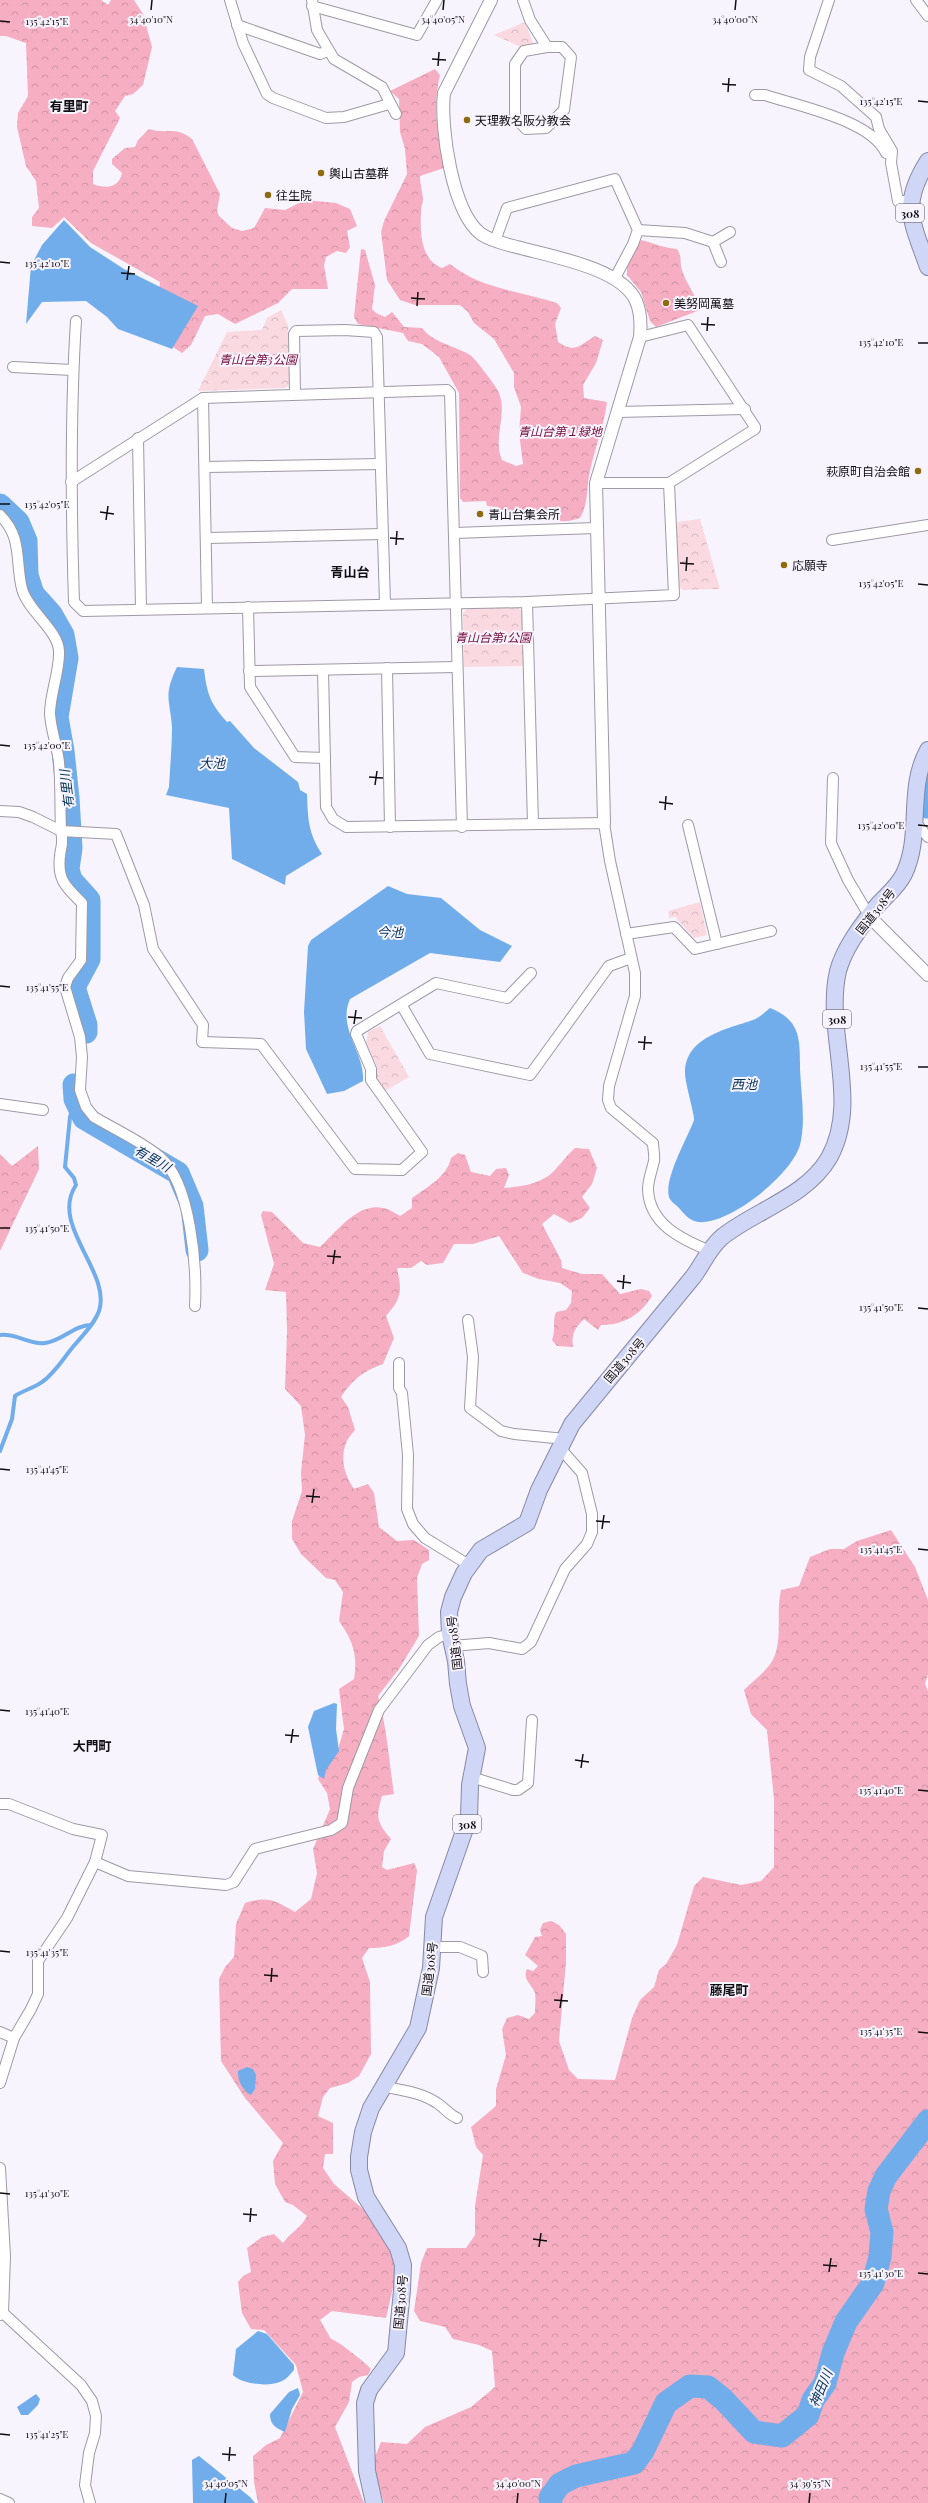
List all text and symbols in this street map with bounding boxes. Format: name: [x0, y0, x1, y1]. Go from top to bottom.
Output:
text: 34°40'10"N: [129, 12, 173, 26]
text: 34°40'05"N: [421, 12, 465, 26]
text: 34°40'00"N: [712, 12, 758, 26]
text: 135°42'15"E: [26, 14, 68, 28]
text: 135°42'15"E: [860, 94, 902, 108]
district label: 有里町: [49, 97, 89, 114]
place label: 天理教名阪分教会: [475, 112, 571, 128]
marker: 天理教名阪分教会: [462, 115, 472, 125]
place label: 輿山古墓群: [329, 165, 389, 181]
marker: 輿山古墓群: [316, 168, 326, 178]
place label: 往生院: [276, 187, 312, 203]
marker: 往生院: [263, 190, 273, 200]
road number: 308: [896, 204, 924, 222]
text: 135°42'10"E: [25, 256, 69, 270]
place label: 美努岡萬墓: [674, 295, 734, 311]
marker: 美努岡萬墓: [661, 298, 671, 308]
text: 135°42'10"E: [859, 335, 903, 349]
park label: 青山台第3公園: [219, 351, 299, 367]
park label: 青山台第１緑地: [518, 423, 604, 439]
place label: 萩原町自治会館: [826, 463, 910, 479]
marker: 萩原町自治会館: [913, 466, 923, 476]
text: 135°42'05"E: [24, 497, 70, 511]
place label: 青山台集会所: [488, 506, 560, 522]
marker: 青山台集会所: [475, 509, 485, 519]
place label: 応願寺: [792, 557, 828, 573]
marker: 応願寺: [779, 560, 789, 570]
district label: 青山台: [330, 563, 370, 580]
text: 135°42'05"E: [858, 576, 904, 590]
park label: 青山台第1公園: [455, 629, 533, 645]
text: 135°42'00"E: [24, 738, 70, 752]
water label: 大池: [199, 754, 227, 771]
water label: 有里川: [55, 767, 77, 809]
text: 135°42'00"E: [858, 818, 904, 832]
street label: 国道308号: [852, 885, 898, 937]
water label: 今池: [377, 923, 405, 940]
text: 135°41'55"E: [26, 980, 68, 994]
road number: 308: [823, 1010, 851, 1028]
text: 135°41'55"E: [860, 1059, 902, 1073]
water label: 西池: [731, 1075, 759, 1092]
water label: 有里川: [132, 1141, 176, 1176]
text: 135°41'50"E: [25, 1221, 69, 1235]
text: 135°41'50"E: [859, 1300, 903, 1314]
street label: 国道308号: [600, 1334, 648, 1386]
text: 135°41'45"E: [26, 1462, 68, 1476]
text: 135°41'45"E: [860, 1542, 902, 1556]
street label: 国道308号: [443, 1615, 465, 1671]
text: 135°41'40"E: [25, 1704, 69, 1718]
district label: 大門町: [72, 1737, 112, 1754]
text: 135°41'40"E: [859, 1783, 903, 1797]
road number: 308: [453, 1815, 481, 1833]
street label: 国道308号: [418, 1941, 440, 1997]
text: 135°41'35"E: [26, 1945, 68, 1959]
district label: 藤尾町: [709, 1981, 749, 1998]
text: 135°41'35"E: [860, 2024, 902, 2038]
text: 135°41'30"E: [25, 2186, 69, 2200]
text: 135°41'30"E: [859, 2266, 903, 2280]
street label: 国道308号: [390, 2274, 410, 2330]
water label: 神田川: [805, 2365, 836, 2409]
text: 135°41'25"E: [26, 2427, 68, 2441]
text: 34°40'05"N: [204, 2476, 248, 2490]
text: 34°40'00"N: [495, 2476, 541, 2490]
text: 34°39'55"N: [789, 2476, 831, 2490]

